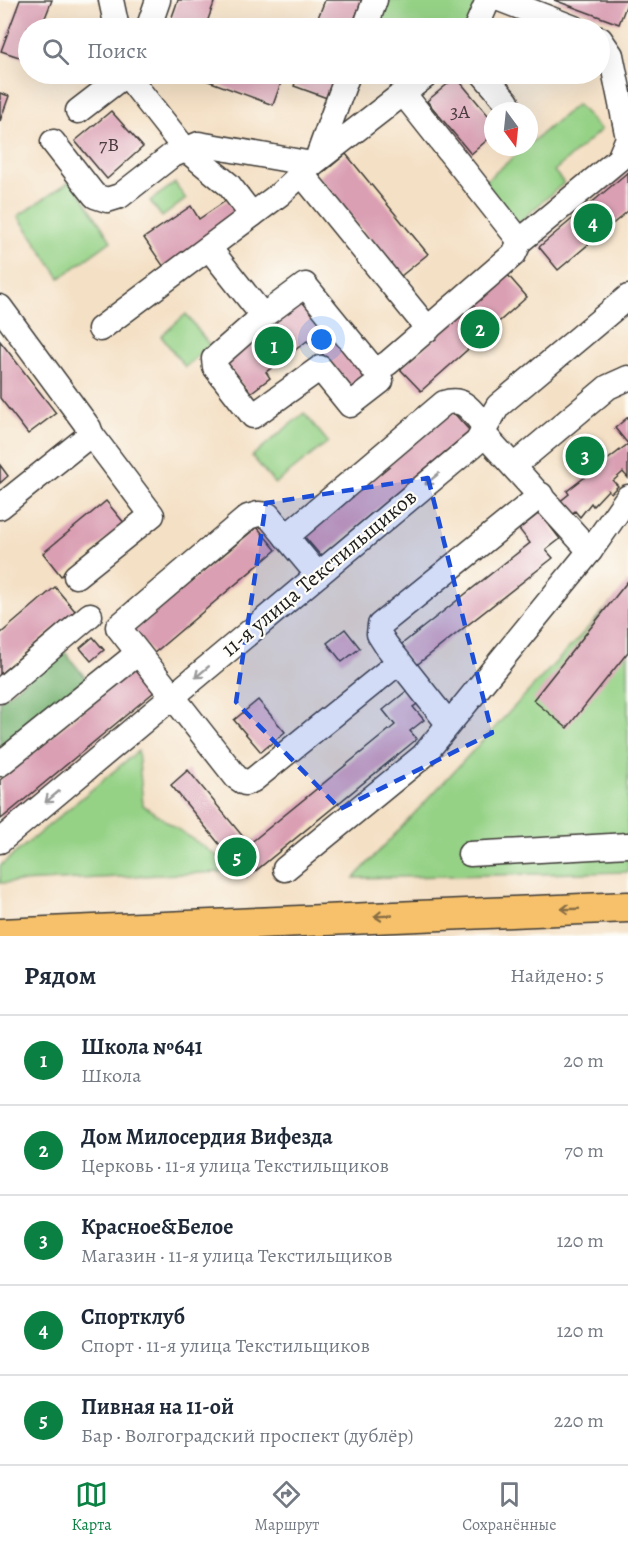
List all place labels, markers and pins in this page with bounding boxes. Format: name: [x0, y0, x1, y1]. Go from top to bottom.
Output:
pin: 4: [574, 200, 612, 246]
pin: 2: [460, 306, 500, 352]
pin: 1: [254, 324, 294, 368]
pin: 3: [566, 434, 604, 478]
pin: 5: [218, 834, 256, 880]

